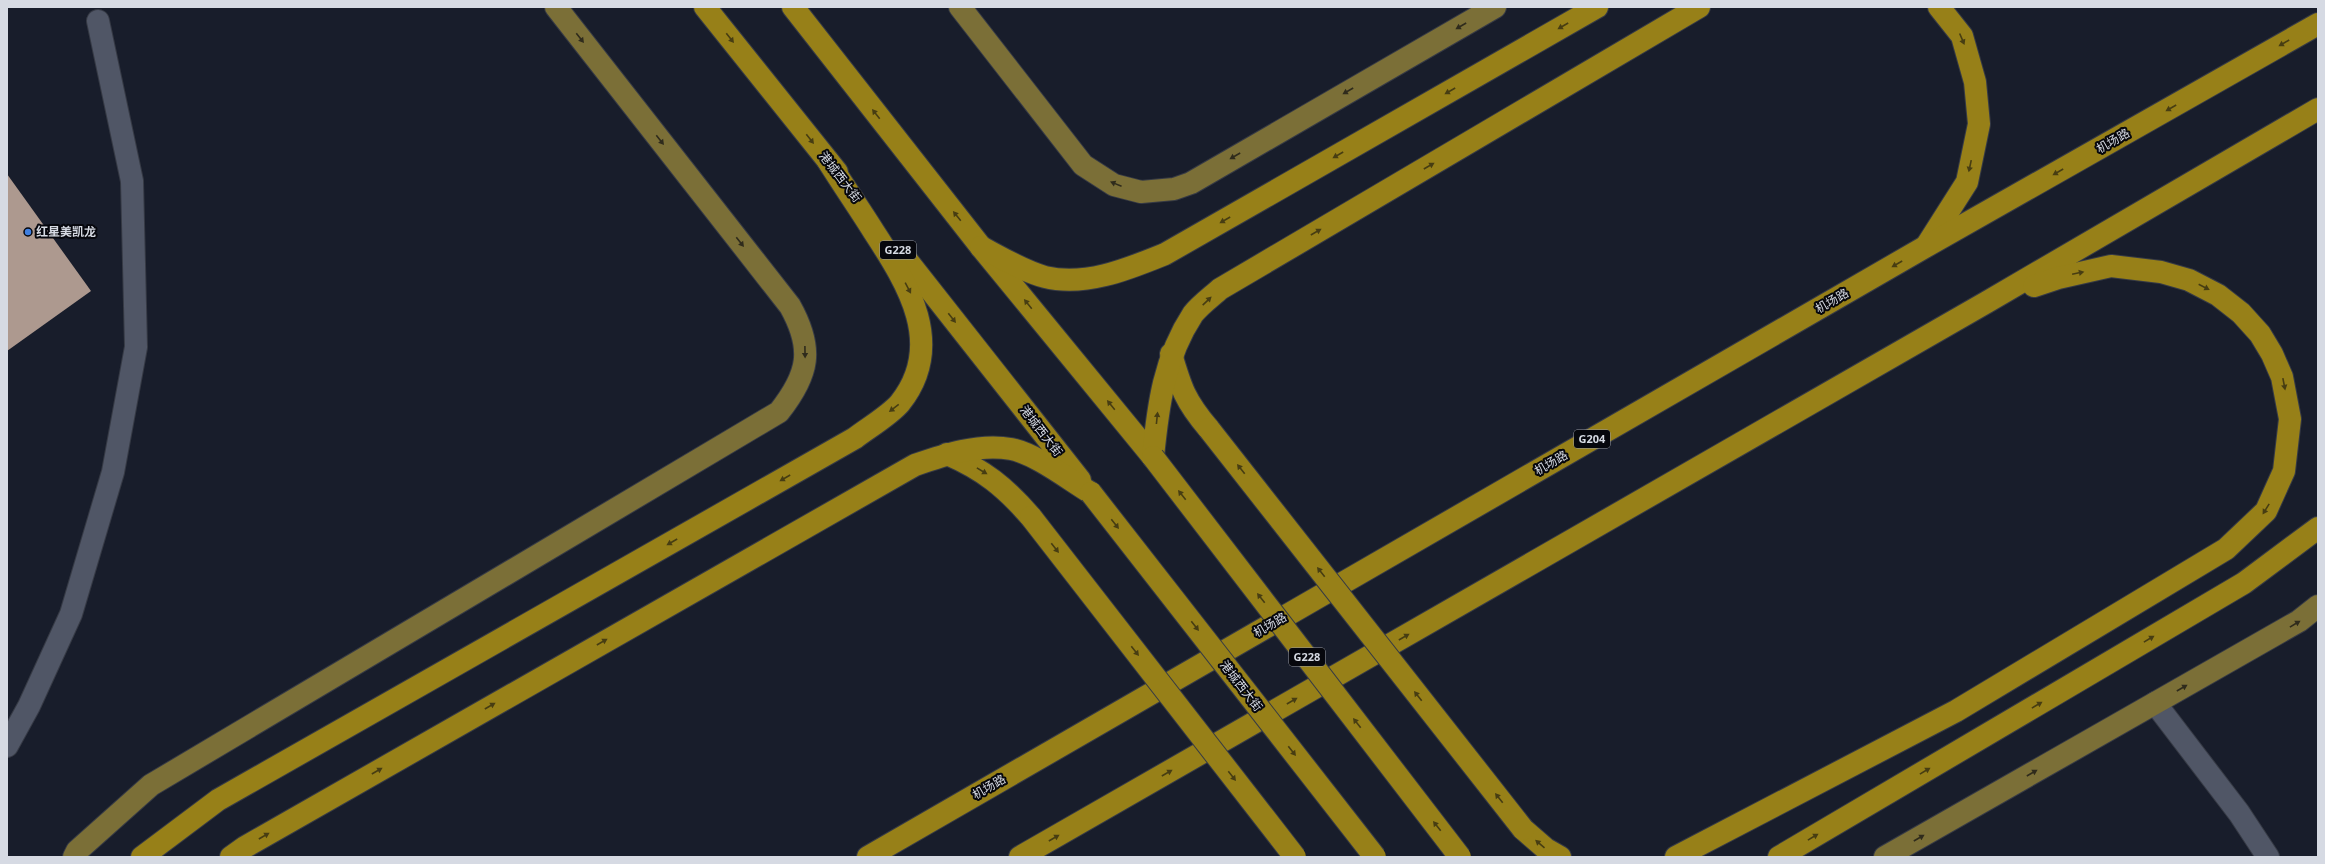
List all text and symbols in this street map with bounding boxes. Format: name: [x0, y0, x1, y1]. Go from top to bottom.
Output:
one-way arrow: [1455, 23, 1467, 30]
one-way arrow: [1557, 23, 1569, 30]
one-way arrow: [576, 32, 585, 43]
one-way arrow: [725, 32, 734, 43]
one-way arrow: [1959, 33, 1965, 45]
one-way arrow: [2278, 40, 2290, 47]
one-way arrow: [1445, 87, 1456, 94]
one-way arrow: [1342, 88, 1354, 95]
one-way arrow: [2165, 104, 2177, 111]
one-way arrow: [872, 109, 880, 120]
street label: 机场路: [2093, 124, 2133, 157]
one-way arrow: [806, 134, 815, 145]
one-way arrow: [656, 135, 665, 146]
street label: 港城西大街: [815, 148, 866, 206]
one-way arrow: [1332, 152, 1343, 159]
one-way arrow: [1229, 153, 1241, 160]
one-way arrow: [1967, 159, 1973, 172]
one-way arrow: [1423, 163, 1435, 170]
one-way arrow: [2052, 168, 2064, 175]
one-way arrow: [1109, 181, 1121, 187]
one-way arrow: [953, 211, 961, 222]
one-way arrow: [1219, 216, 1231, 223]
place label: 红星美凯龙: [36, 223, 96, 240]
marker: 红星美凯龙: [23, 227, 33, 237]
one-way arrow: [1310, 229, 1322, 236]
one-way arrow: [736, 237, 745, 248]
road number: G228: [880, 241, 916, 259]
one-way arrow: [1891, 260, 1902, 267]
one-way arrow: [2071, 270, 2084, 276]
one-way arrow: [905, 283, 911, 294]
street label: 机场路: [1812, 284, 1852, 317]
one-way arrow: [2198, 284, 2209, 290]
one-way arrow: [1202, 296, 1212, 306]
one-way arrow: [1024, 299, 1033, 310]
one-way arrow: [948, 313, 956, 324]
one-way arrow: [802, 346, 808, 359]
one-way arrow: [2281, 378, 2287, 390]
one-way arrow: [1106, 399, 1115, 410]
street label: 港城西大街: [1016, 402, 1067, 460]
one-way arrow: [889, 404, 900, 412]
one-way arrow: [1154, 412, 1160, 424]
road number: G204: [1574, 430, 1610, 448]
street label: 机场路: [1531, 446, 1571, 479]
one-way arrow: [1236, 464, 1245, 475]
one-way arrow: [977, 467, 987, 475]
one-way arrow: [779, 474, 791, 481]
one-way arrow: [1178, 489, 1186, 500]
one-way arrow: [2262, 503, 2269, 515]
one-way arrow: [1110, 519, 1119, 530]
one-way arrow: [666, 539, 678, 546]
one-way arrow: [1051, 543, 1059, 554]
one-way arrow: [1316, 566, 1325, 577]
one-way arrow: [1257, 592, 1265, 603]
street label: 机场路: [1250, 608, 1290, 641]
one-way arrow: [2289, 620, 2301, 627]
one-way arrow: [1191, 621, 1199, 632]
one-way arrow: [1398, 633, 1410, 640]
one-way arrow: [2144, 635, 2154, 643]
one-way arrow: [596, 638, 608, 645]
one-way arrow: [1131, 645, 1139, 656]
road number: G228: [1289, 648, 1325, 666]
street label: 港城西大街: [1216, 657, 1267, 715]
one-way arrow: [2176, 685, 2188, 692]
one-way arrow: [1414, 690, 1423, 701]
one-way arrow: [1286, 698, 1297, 705]
one-way arrow: [2032, 701, 2042, 709]
one-way arrow: [484, 703, 495, 710]
one-way arrow: [1354, 718, 1362, 728]
one-way arrow: [1288, 745, 1296, 756]
one-way arrow: [371, 767, 383, 774]
one-way arrow: [1919, 768, 1931, 775]
one-way arrow: [1161, 769, 1173, 776]
street label: 机场路: [969, 770, 1009, 803]
one-way arrow: [1227, 770, 1236, 781]
one-way arrow: [2026, 770, 2038, 777]
one-way arrow: [1494, 793, 1503, 804]
one-way arrow: [1432, 821, 1441, 832]
one-way arrow: [258, 832, 270, 839]
one-way arrow: [1048, 834, 1060, 841]
one-way arrow: [1807, 834, 1819, 841]
one-way arrow: [1913, 834, 1925, 841]
one-way arrow: [1535, 840, 1546, 849]

